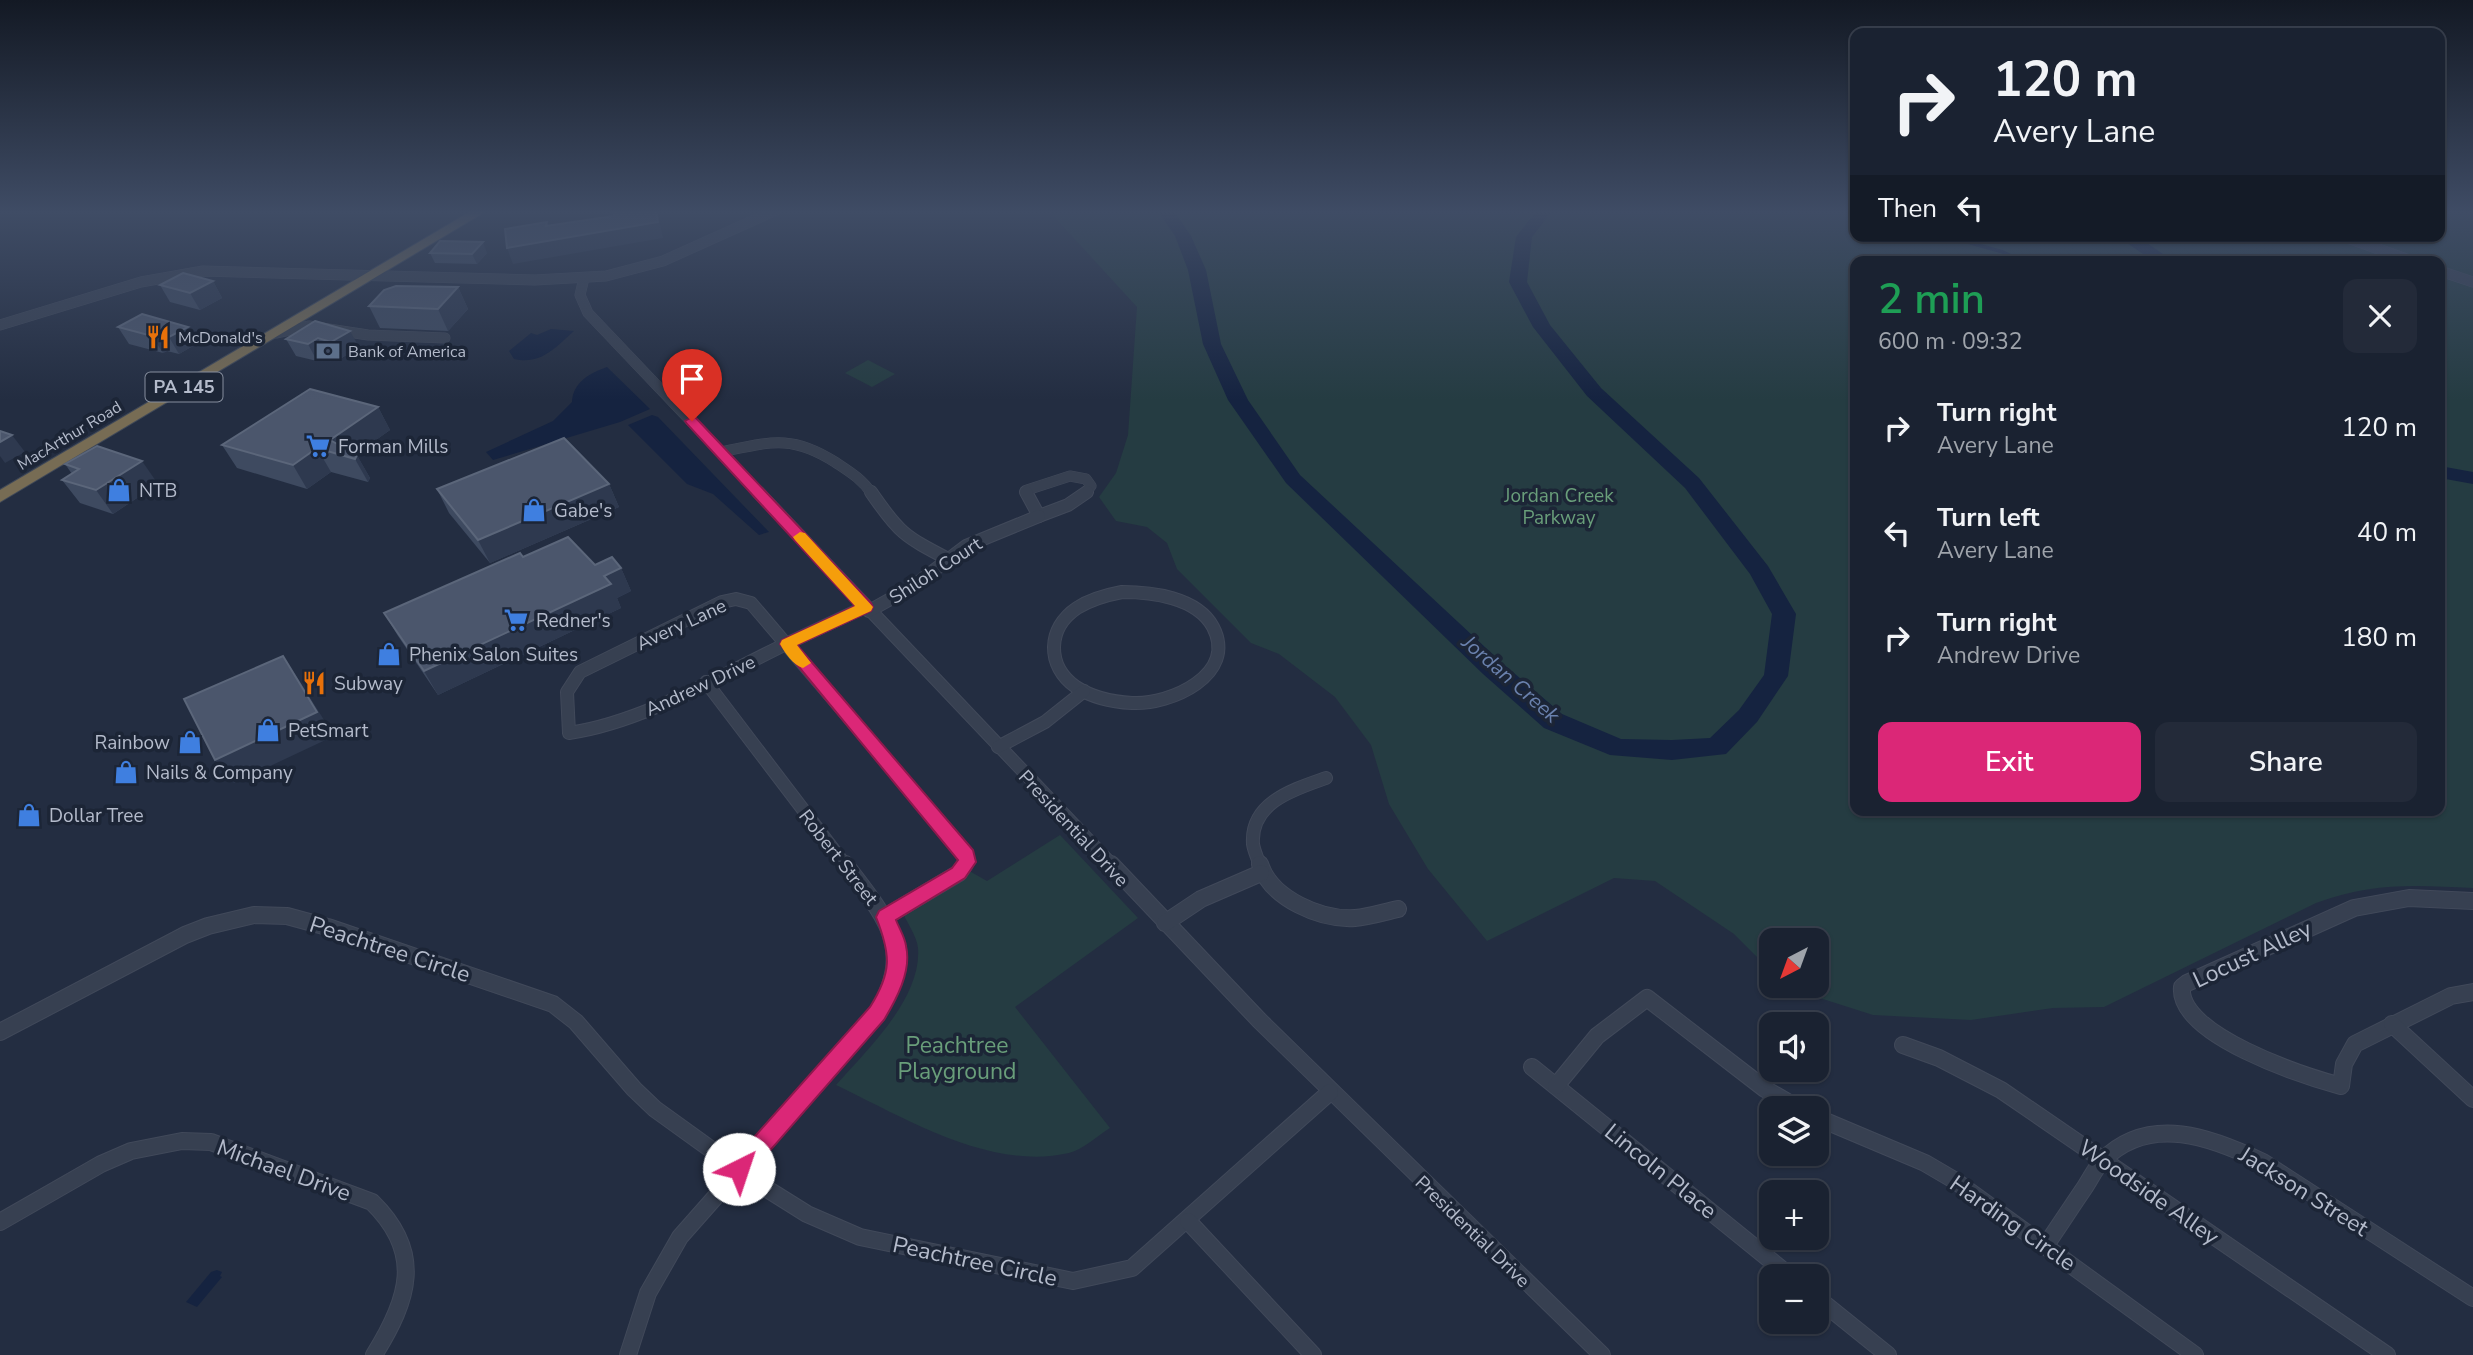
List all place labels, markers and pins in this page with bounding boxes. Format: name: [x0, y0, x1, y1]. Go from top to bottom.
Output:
restaurant icon: McDonald's: [144, 323, 172, 351]
place label: McDonald's: [178, 327, 263, 349]
bank icon: Bank of America: [314, 337, 342, 365]
place label: Bank of America: [348, 341, 466, 363]
pin: [662, 349, 722, 421]
supermarket icon: Forman Mills: [304, 432, 332, 460]
place label: Forman Mills: [338, 434, 448, 460]
shop icon: NTB: [105, 476, 133, 504]
place label: NTB: [139, 478, 177, 504]
shop icon: Gabe's: [520, 496, 548, 524]
place label: Gabe's: [554, 498, 612, 524]
supermarket icon: Redner's: [502, 606, 530, 634]
place label: Redner's: [536, 608, 611, 634]
shop icon: Phenix Salon Suites: [375, 640, 403, 668]
place label: Phenix Salon Suites: [409, 642, 578, 668]
restaurant icon: Subway: [300, 669, 328, 697]
place label: Subway: [334, 671, 403, 697]
shop icon: PetSmart: [254, 716, 282, 744]
place label: PetSmart: [288, 718, 369, 744]
shop icon: Rainbow: [176, 728, 204, 756]
place label: Rainbow: [95, 730, 170, 756]
shop icon: Nails & Company: [112, 758, 140, 786]
place label: Nails & Company: [146, 760, 293, 786]
shop icon: Dollar Tree: [15, 801, 43, 829]
place label: Dollar Tree: [49, 803, 144, 829]

